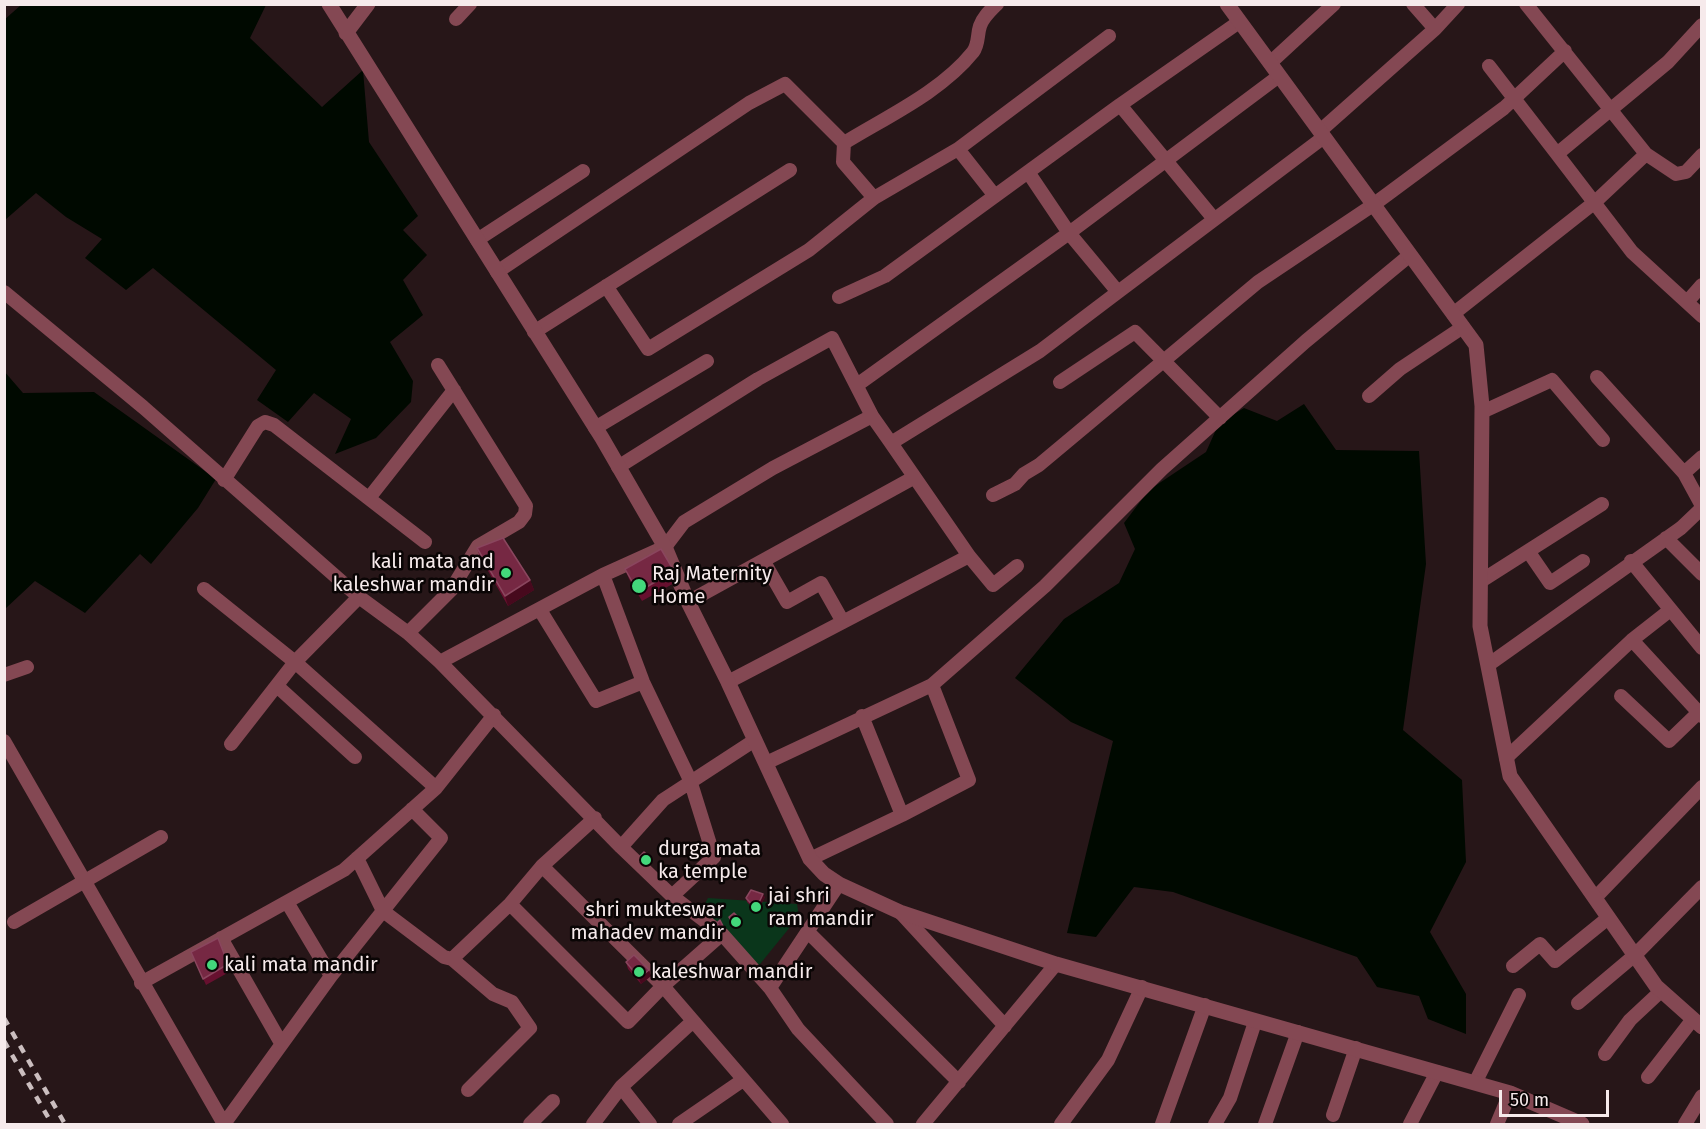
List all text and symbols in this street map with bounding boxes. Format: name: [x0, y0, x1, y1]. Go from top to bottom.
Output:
place label: kali mata and kaleshwar mandir: [333, 550, 494, 597]
place label: Raj Maternity Home: [652, 562, 772, 609]
marker: kali mata and kaleshwar mandir: [499, 566, 513, 580]
marker: Raj Maternity Home: [630, 577, 648, 595]
place label: durga mata ka temple: [658, 837, 761, 884]
marker: durga mata ka temple: [639, 853, 653, 867]
place label: jai shri ram mandir: [768, 884, 873, 931]
place label: shri mukteswar mahadev mandir: [570, 898, 724, 945]
marker: jai shri ram mandir: [749, 900, 763, 914]
marker: shri mukteswar mahadev mandir: [729, 915, 743, 929]
place label: kali mata mandir: [224, 953, 378, 977]
marker: kali mata mandir: [205, 958, 219, 972]
place label: kaleshwar mandir: [651, 960, 812, 984]
marker: kaleshwar mandir: [632, 965, 646, 979]
scale bar: [1502, 1078, 1612, 1116]
text: 50 m: [1510, 1089, 1549, 1111]

